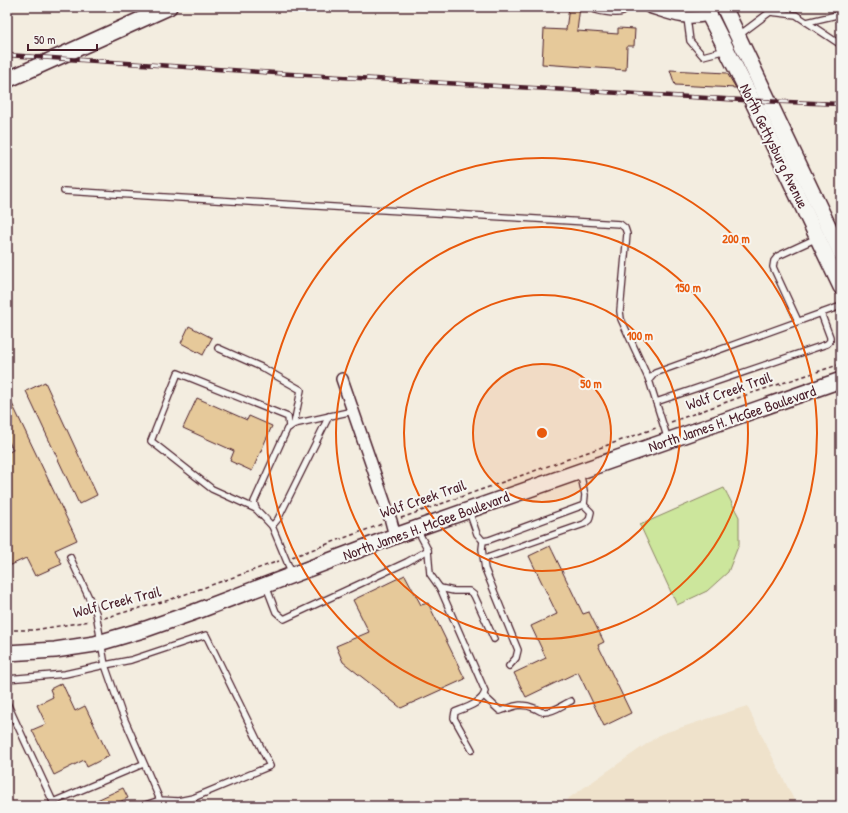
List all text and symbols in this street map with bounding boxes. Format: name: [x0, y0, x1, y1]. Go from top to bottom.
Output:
scale bar: [28, 26, 97, 52]
text: 50 m: [34, 31, 55, 48]
street label: North Gettysburg Avenue: [735, 80, 814, 212]
text: 200 m: [722, 230, 750, 247]
text: 150 m: [675, 279, 701, 296]
text: 100 m: [627, 327, 653, 344]
street label: Wolf Creek Trail: [683, 366, 775, 415]
text: 50 m: [580, 375, 602, 392]
street label: North James H. McGee Boulevard: [645, 380, 818, 457]
centre of rings: [535, 426, 549, 440]
street label: Wolf Creek Trail: [377, 474, 469, 523]
street label: North James H. McGee Boulevard: [340, 486, 512, 565]
street label: Wolf Creek Trail: [71, 580, 163, 623]

